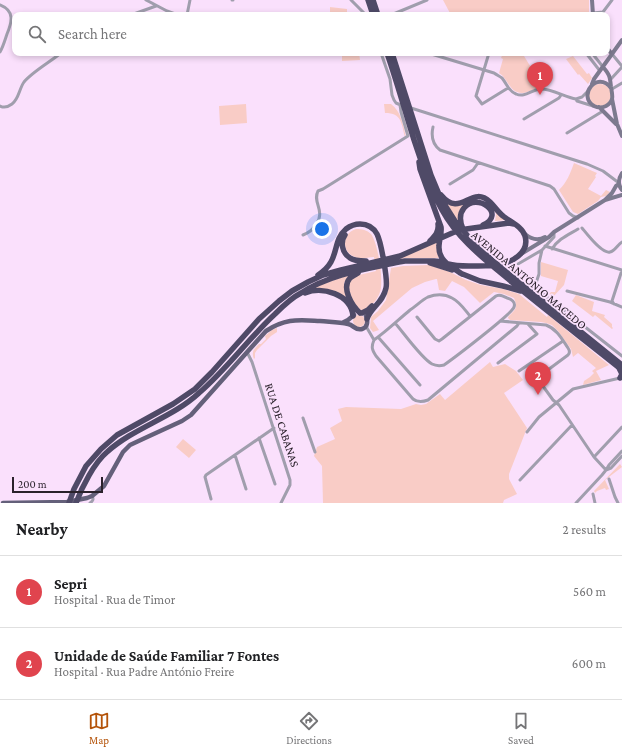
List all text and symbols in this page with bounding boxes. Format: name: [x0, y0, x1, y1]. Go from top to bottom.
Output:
search box: [12, 12, 610, 56]
icon: search: [26, 23, 48, 45]
text: Search here: [58, 26, 127, 42]
pin: 1: [527, 62, 553, 95]
your location: [312, 219, 332, 239]
street label: AVENIDA ANTÓNIO MACEDO: [469, 228, 589, 332]
pin: 2: [525, 362, 551, 395]
street label: RUA DE CABANAS: [262, 381, 302, 469]
scale bar: [12, 475, 103, 494]
text: 200 m: [18, 478, 47, 490]
text: Nearby: [16, 520, 68, 539]
text: 2 results: [563, 522, 606, 537]
text: Sepri: [54, 576, 87, 592]
text: 1: [27, 584, 31, 599]
text: 560 m: [573, 584, 606, 599]
text: Hospital · Rua de Timor: [54, 592, 175, 607]
text: Unidade de Saúde Familiar 7 Fontes: [54, 648, 279, 664]
text: 2: [26, 656, 32, 671]
text: 600 m: [572, 656, 606, 671]
text: Hospital · Rua Padre António Freire: [54, 664, 234, 679]
tab: Map: [88, 710, 110, 746]
tab: Directions: [286, 710, 332, 746]
tab: Saved: [508, 710, 534, 746]

